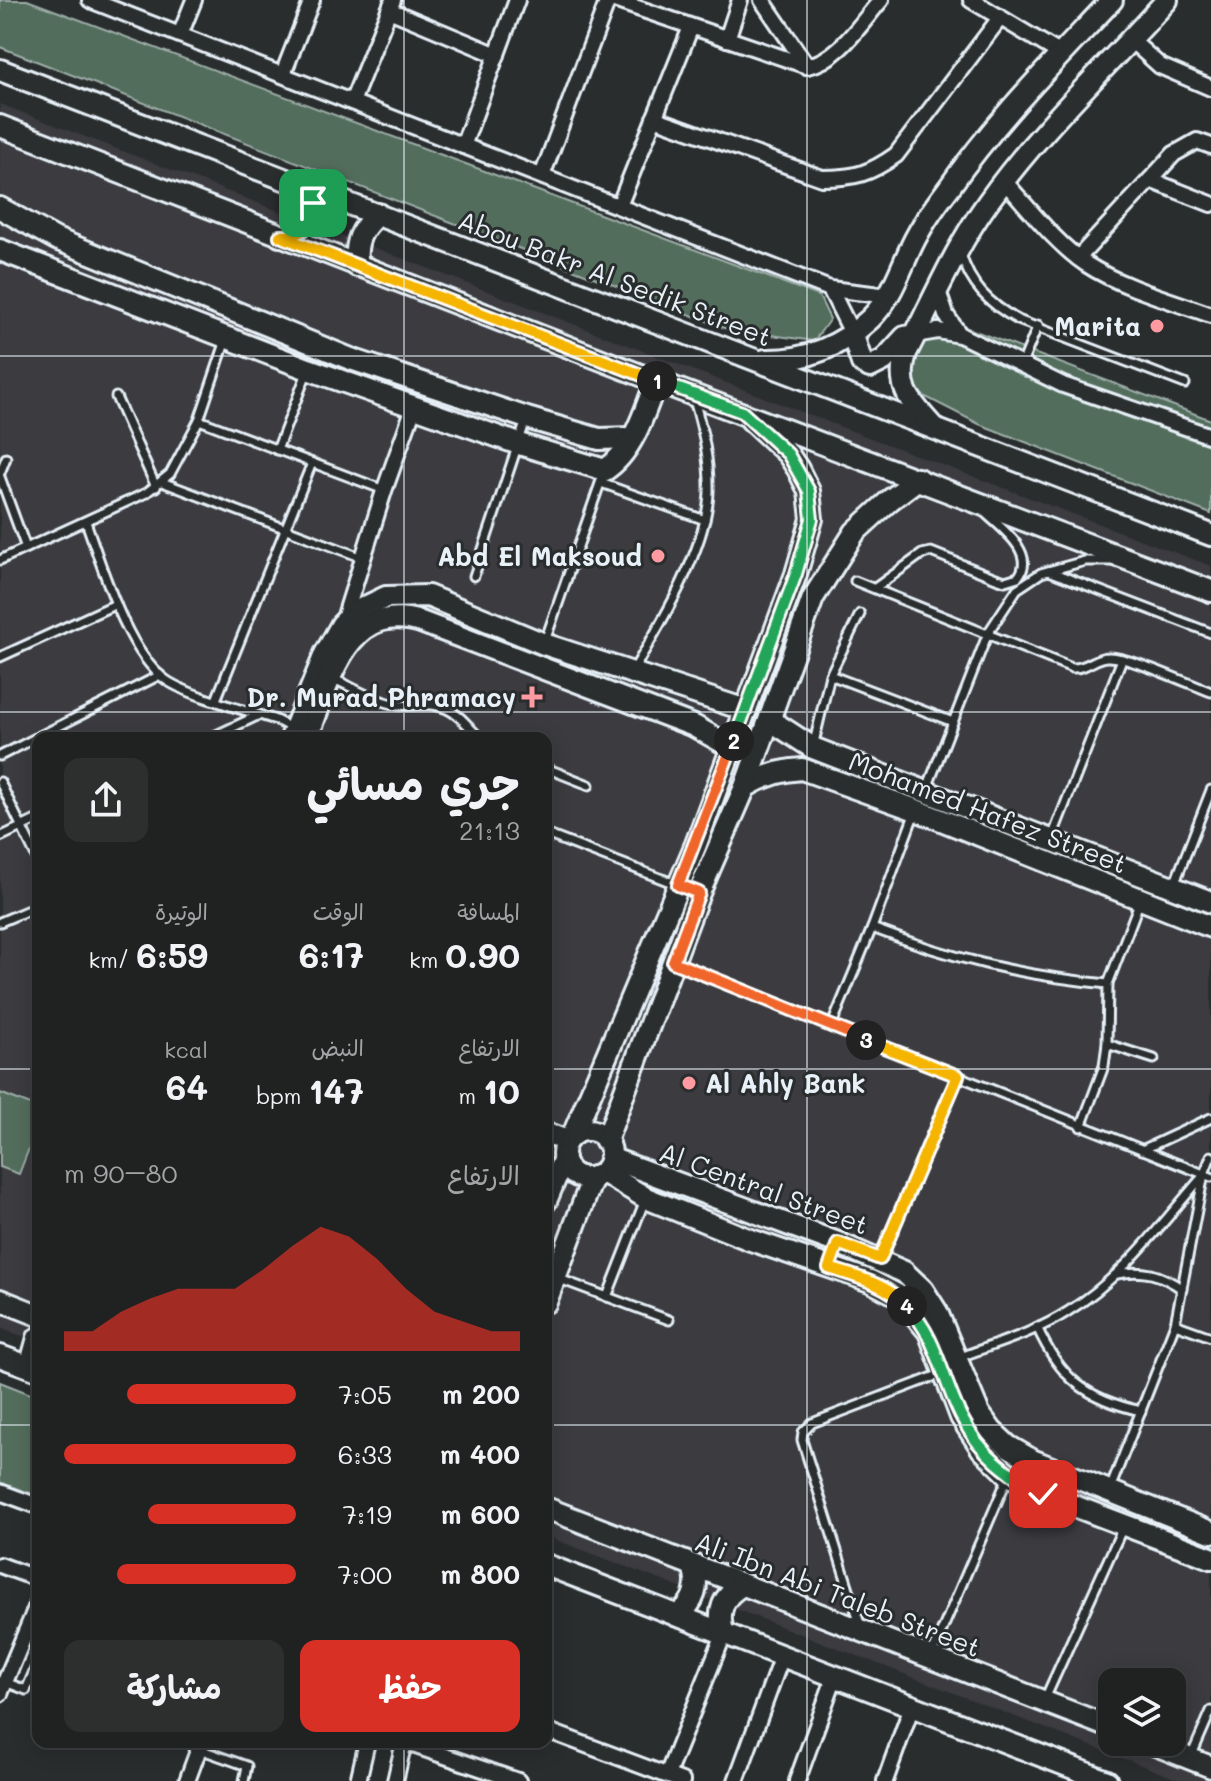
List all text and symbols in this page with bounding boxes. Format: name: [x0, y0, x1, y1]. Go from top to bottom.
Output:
pin: [279, 169, 347, 237]
icon: arrive: [291, 181, 335, 225]
street label: Abou Bakr Al Sedik Street: [453, 202, 777, 354]
place label: Marita: [1054, 309, 1141, 343]
marker: Marita: [1148, 317, 1166, 335]
pin: 1: [637, 361, 677, 401]
text: 1: [652, 366, 662, 395]
place label: Abd El Maksoud: [437, 539, 642, 573]
marker: Abd El Maksoud: [649, 547, 667, 565]
place label: Dr. Murad Phramacy: [247, 680, 516, 714]
marker: Dr. Murad Phramacy: [523, 688, 541, 706]
pin: 2: [714, 721, 754, 761]
text: 2: [728, 726, 740, 755]
street label: Mohamed Hafez Street: [844, 743, 1132, 881]
text: جري مسائي: [306, 754, 520, 811]
button: share: [64, 758, 148, 842]
text: 21:13: [459, 813, 520, 847]
text: الوتيرة: [155, 897, 208, 926]
text: الوقت: [313, 897, 364, 926]
text: المسافة: [457, 897, 520, 926]
text: 6:59: [136, 932, 208, 977]
text: 6:17: [299, 932, 364, 977]
text: 0.90: [445, 932, 520, 977]
text: /km: [89, 945, 136, 974]
text: km: [409, 945, 445, 974]
pin: 3: [846, 1020, 886, 1060]
text: 3: [859, 1025, 873, 1054]
text: النبض: [311, 1033, 364, 1062]
text: الارتفاع: [458, 1033, 520, 1062]
text: kcal: [164, 1035, 208, 1064]
text: 64: [166, 1064, 208, 1109]
place label: Al Ahly Bank: [705, 1066, 866, 1100]
text: 147: [308, 1068, 364, 1113]
text: 10: [483, 1068, 520, 1113]
marker: Al Ahly Bank: [680, 1074, 698, 1092]
text: bpm: [256, 1081, 308, 1110]
text: m: [458, 1081, 483, 1110]
street label: Al Central Street: [655, 1134, 873, 1242]
text: 80–90 m: [64, 1156, 178, 1190]
text: الارتفاع: [447, 1158, 520, 1192]
pin: 4: [887, 1286, 927, 1326]
text: 4: [900, 1291, 914, 1320]
text: 7:05: [338, 1377, 392, 1411]
text: 200 m: [442, 1377, 520, 1411]
text: 6:33: [338, 1437, 392, 1471]
text: 400 m: [440, 1437, 520, 1471]
pin: [1009, 1460, 1077, 1528]
icon: check: [1021, 1472, 1065, 1516]
text: 7:19: [342, 1497, 392, 1531]
text: 600 m: [441, 1497, 520, 1531]
street label: Ali Ibn Abi Taleb Street: [690, 1524, 986, 1664]
text: 7:00: [337, 1557, 392, 1591]
text: 800 m: [440, 1557, 520, 1591]
button: مشاركة: [64, 1640, 284, 1732]
button: حفظ: [300, 1640, 520, 1732]
map controls: [1098, 1668, 1186, 1756]
button: layers: [1098, 1668, 1186, 1756]

